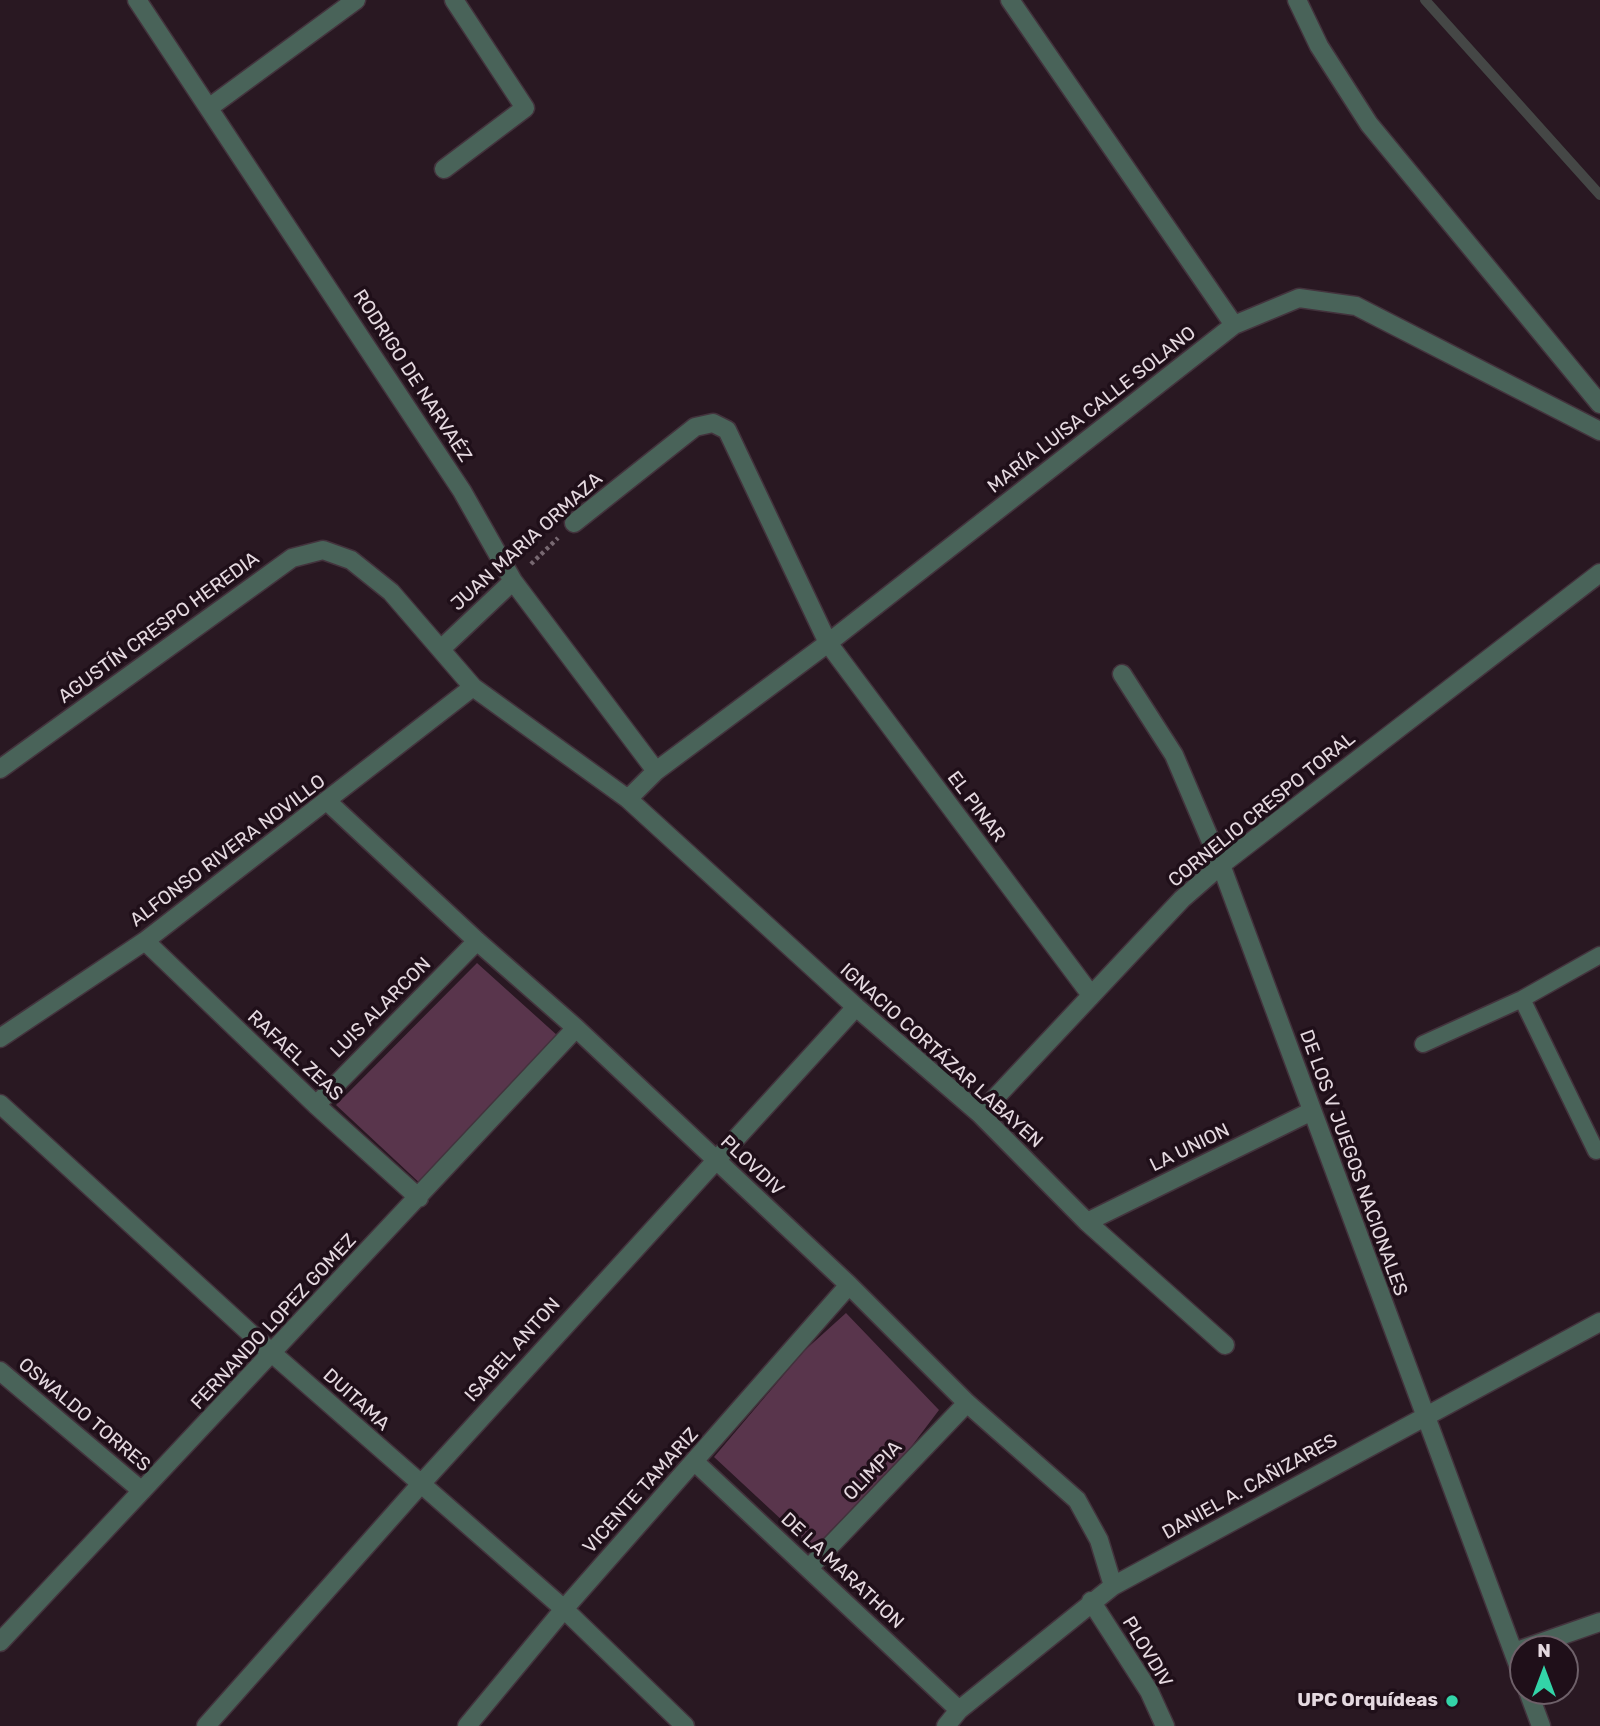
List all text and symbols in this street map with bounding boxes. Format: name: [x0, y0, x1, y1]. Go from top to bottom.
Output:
street label: RODRIGO DE NARVAÉZ: [348, 286, 476, 466]
street label: MARÍA LUISA CALLE SOLANO: [983, 322, 1201, 498]
street label: JUAN MARIA ORMAZA: [447, 468, 607, 616]
street label: AGUSTÍN CRESPO HEREDIA: [54, 547, 264, 709]
street label: CORNELIO CRESPO TORAL: [1164, 728, 1360, 892]
street label: EL PINAR: [942, 767, 1010, 847]
street label: ALFONSO RIVERA NOVILLO: [126, 770, 330, 932]
street label: LUIS ALARCON: [326, 953, 436, 1063]
street label: IGNACIO CORTÁZAR LABAYEN: [835, 959, 1047, 1153]
street label: RAFAEL ZEAS: [242, 1006, 348, 1106]
street label: DE LOS V JUEGOS NACIONALES: [1294, 1027, 1412, 1299]
street label: LA UNION: [1146, 1119, 1234, 1177]
street label: PLOVDIV: [716, 1131, 788, 1201]
street label: FERNANDO LOPEZ GOMEZ: [187, 1229, 361, 1415]
street label: ISABEL ANTON: [460, 1293, 566, 1407]
street label: OSWALDO TORRES: [13, 1353, 155, 1477]
street label: DUITAMA: [318, 1364, 394, 1436]
street label: VICENTE TAMARIZ: [579, 1423, 703, 1559]
street label: DANIEL A. CAÑIZARES: [1159, 1429, 1341, 1545]
street label: OLIMPIA: [839, 1436, 907, 1506]
street label: DE LA MARATHON: [776, 1508, 908, 1634]
street label: PLOVDIV: [1117, 1613, 1177, 1691]
north arrow: [1509, 1635, 1579, 1705]
text: N: [1537, 1639, 1551, 1662]
place label: UPC Orquídeas: [1297, 1690, 1438, 1712]
marker: UPC Orquídeas: [1444, 1693, 1460, 1709]

